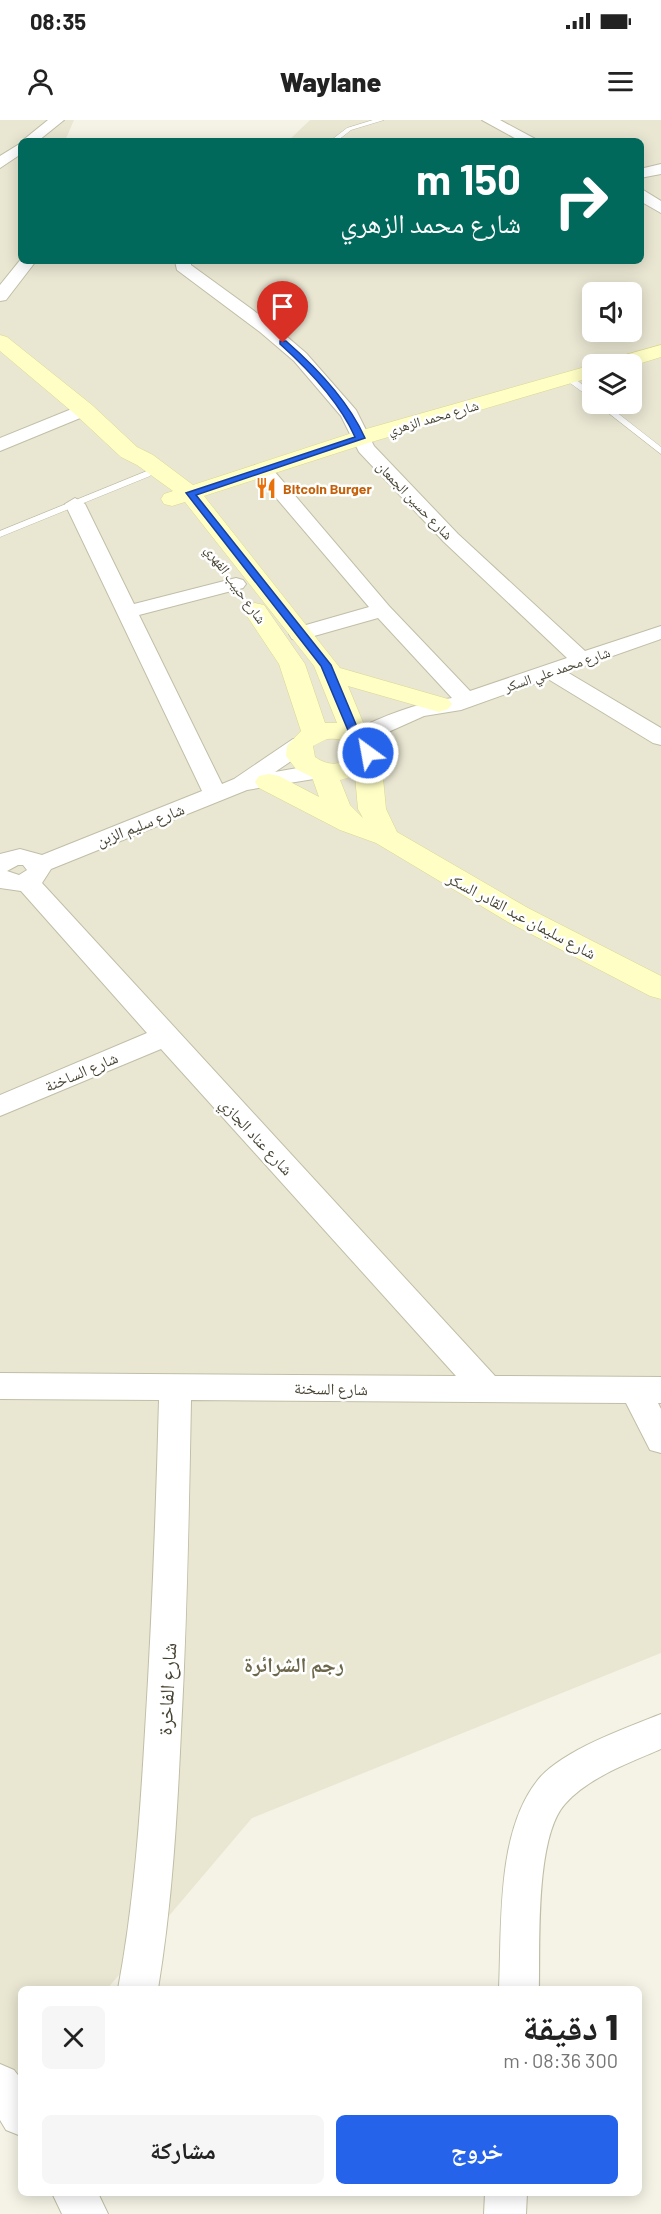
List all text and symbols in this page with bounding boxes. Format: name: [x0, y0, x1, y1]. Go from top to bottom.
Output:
text: 08:35: [30, 8, 86, 34]
icon: person: [24, 65, 57, 98]
text: Waylane: [280, 65, 381, 97]
icon: menu: [604, 65, 637, 98]
text: 150 m: [416, 153, 521, 203]
icon: right: [542, 162, 620, 240]
text: شارع محمد الزهري: [340, 206, 521, 238]
pin: [257, 281, 308, 343]
map controls: [582, 282, 642, 414]
button: sound: [582, 282, 642, 342]
icon: arrive: [266, 290, 299, 323]
button: layers: [582, 354, 642, 414]
street label: شارع محمد الزهري: [386, 396, 481, 442]
street label: شارع حسين الجمعان: [372, 457, 457, 544]
restaurant icon: Bitcoin Burger: [254, 476, 278, 500]
place label: Bitcoin Burger: [283, 480, 372, 497]
street label: شارع حبيب الفهري: [199, 541, 270, 629]
street label: شارع محمد علي السكر: [501, 643, 613, 699]
position arrow: [336, 721, 400, 785]
street label: شارع سليم الزبن: [93, 798, 187, 851]
street label: شارع سليمان عبد القادر السكر: [443, 867, 600, 964]
street label: شارع الساخنة: [42, 1047, 121, 1097]
street label: شارع عناد الجازي: [214, 1094, 297, 1181]
street label: شارع السخنة: [294, 1378, 368, 1400]
street label: شارع الفاخرة: [152, 1642, 182, 1736]
district label: رجم الشرائرة: [244, 1651, 344, 1679]
text: 1 دقيقة: [522, 2004, 618, 2047]
button: close: [42, 2006, 105, 2069]
text: 300 m · 08:36: [503, 2048, 618, 2072]
button: مشاركة: [42, 2115, 324, 2184]
button: خروج: [336, 2115, 618, 2184]

